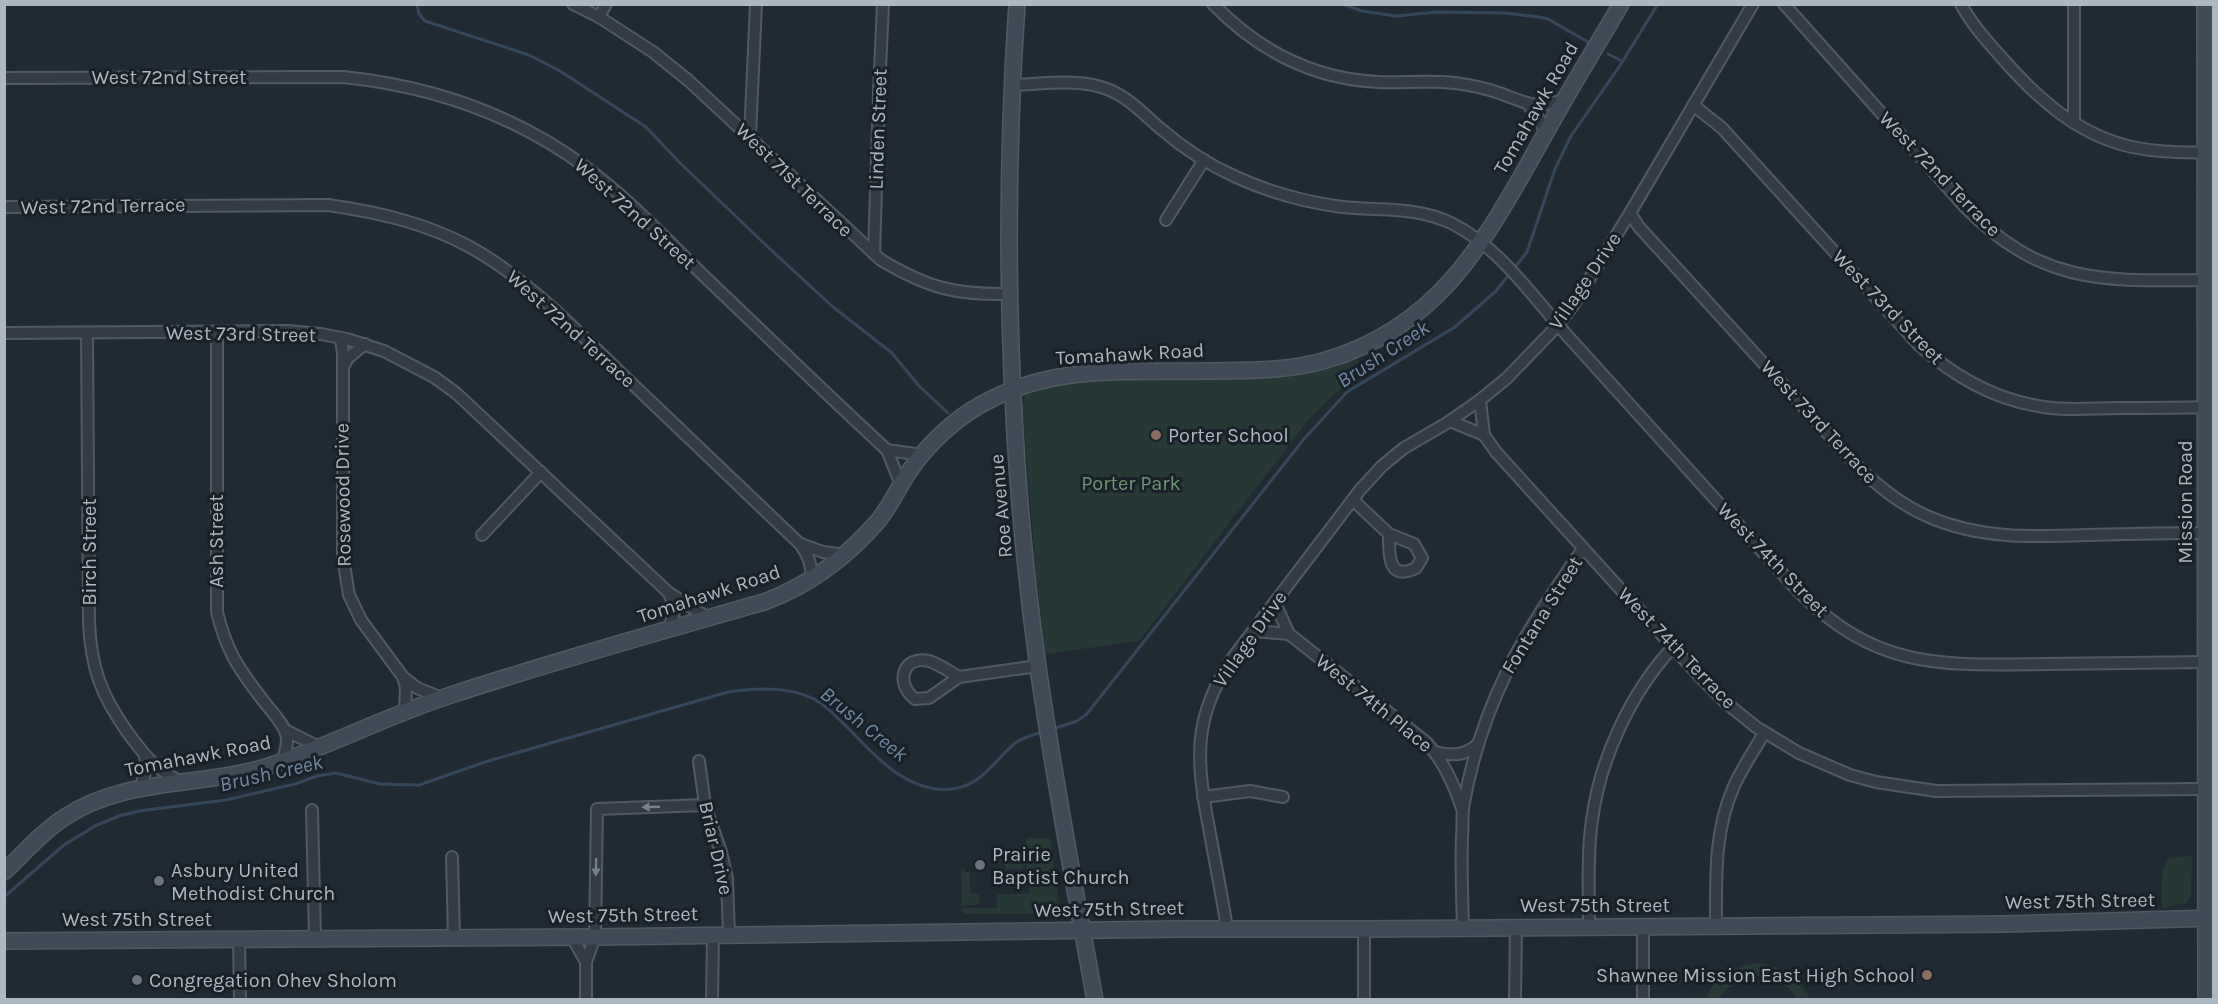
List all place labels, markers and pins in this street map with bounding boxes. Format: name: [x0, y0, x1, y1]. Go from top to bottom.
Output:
place label: Porter School: [1168, 424, 1289, 447]
marker: Porter School: [1149, 428, 1163, 442]
place label: Prairie Baptist Church: [992, 843, 1129, 889]
marker: Prairie Baptist Church: [973, 858, 987, 872]
place label: Asbury United Methodist Church: [171, 859, 335, 905]
marker: Asbury United Methodist Church: [152, 874, 166, 888]
place label: Shawnee Mission East High School: [1596, 964, 1915, 987]
marker: Shawnee Mission East High School: [1920, 968, 1934, 982]
place label: Congregation Ohev Sholom: [149, 969, 397, 992]
marker: Congregation Ohev Sholom: [130, 973, 144, 987]

